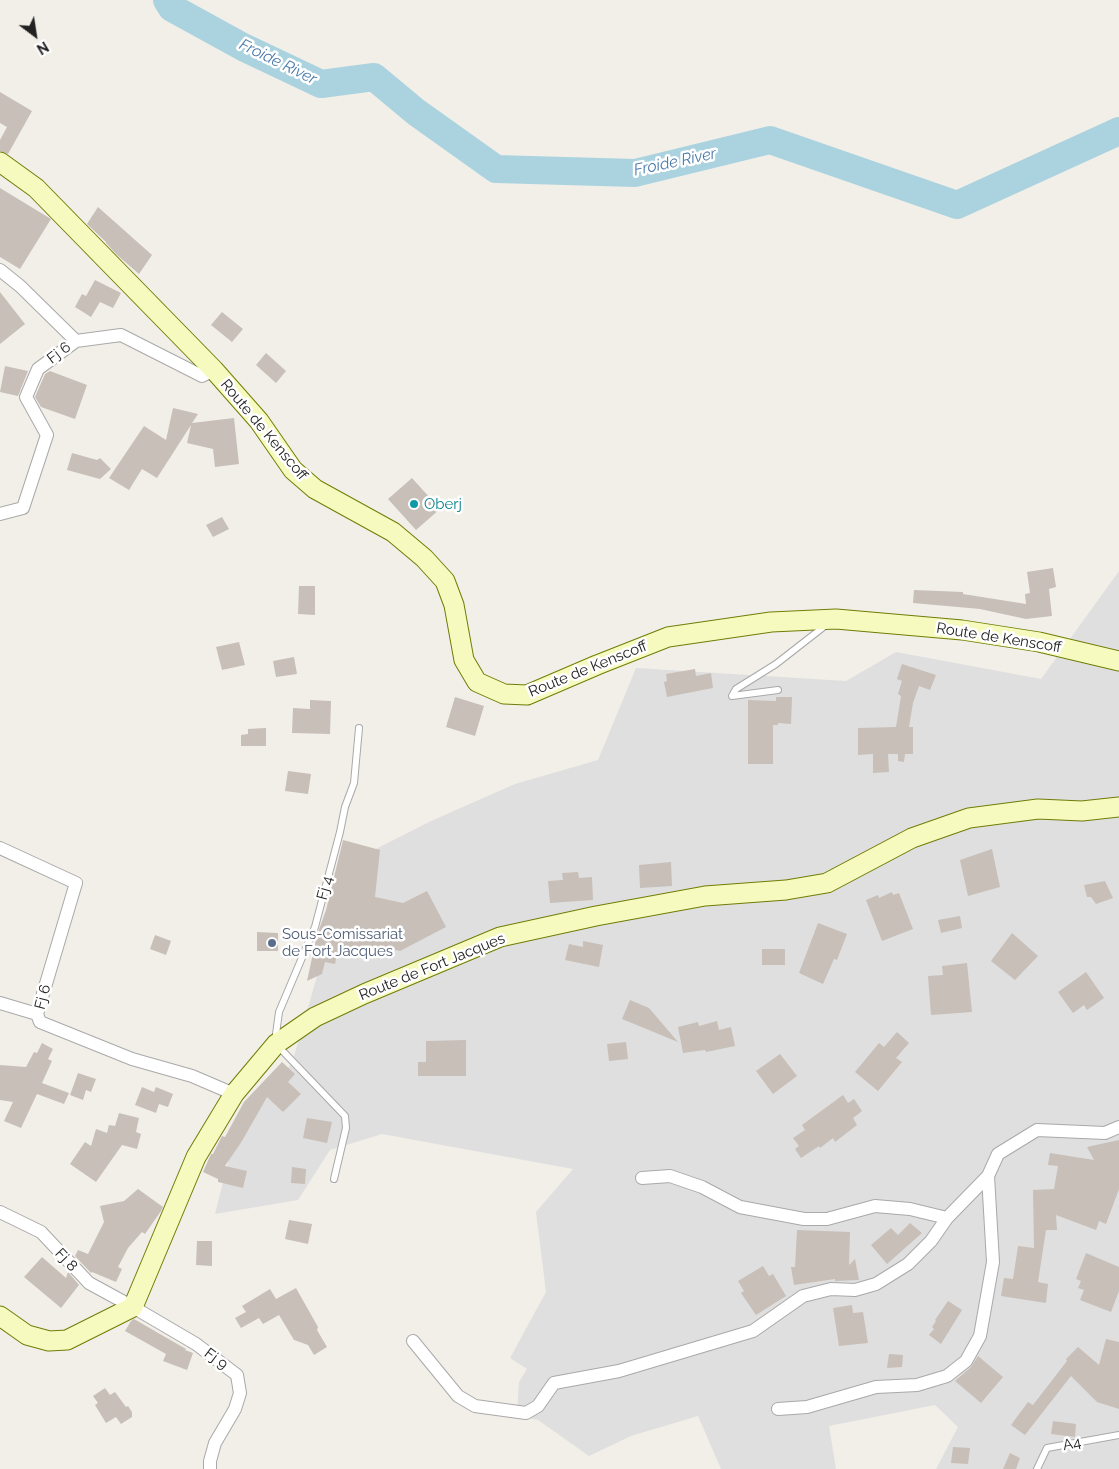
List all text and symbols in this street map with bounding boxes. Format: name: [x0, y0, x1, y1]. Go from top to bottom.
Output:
north arrow: [10, 10, 60, 60]
water label: Froide River: [236, 35, 320, 89]
text: N: [34, 38, 51, 57]
water label: Froide River: [632, 144, 718, 180]
street label: Fj 6: [44, 338, 74, 368]
street label: Route de Kenscoff: [216, 376, 312, 484]
place label: Oberj: [424, 495, 462, 513]
marker: Oberj: [408, 498, 420, 510]
street label: Route de Kenscoff: [935, 619, 1063, 657]
street label: Route de Kenscoff: [526, 637, 650, 701]
street label: Fj 4: [313, 874, 337, 902]
place label: Sous-Comissariat de Fort Jacques: [282, 925, 403, 960]
street label: Route de Fort Jacques: [356, 929, 508, 1005]
marker: Sous-Comissariat de Fort Jacques: [266, 937, 278, 949]
street label: Fj 6: [31, 983, 55, 1011]
street label: Fj 8: [51, 1245, 81, 1275]
street label: Fj 9: [201, 1344, 231, 1374]
street label: A4: [1061, 1433, 1083, 1455]

